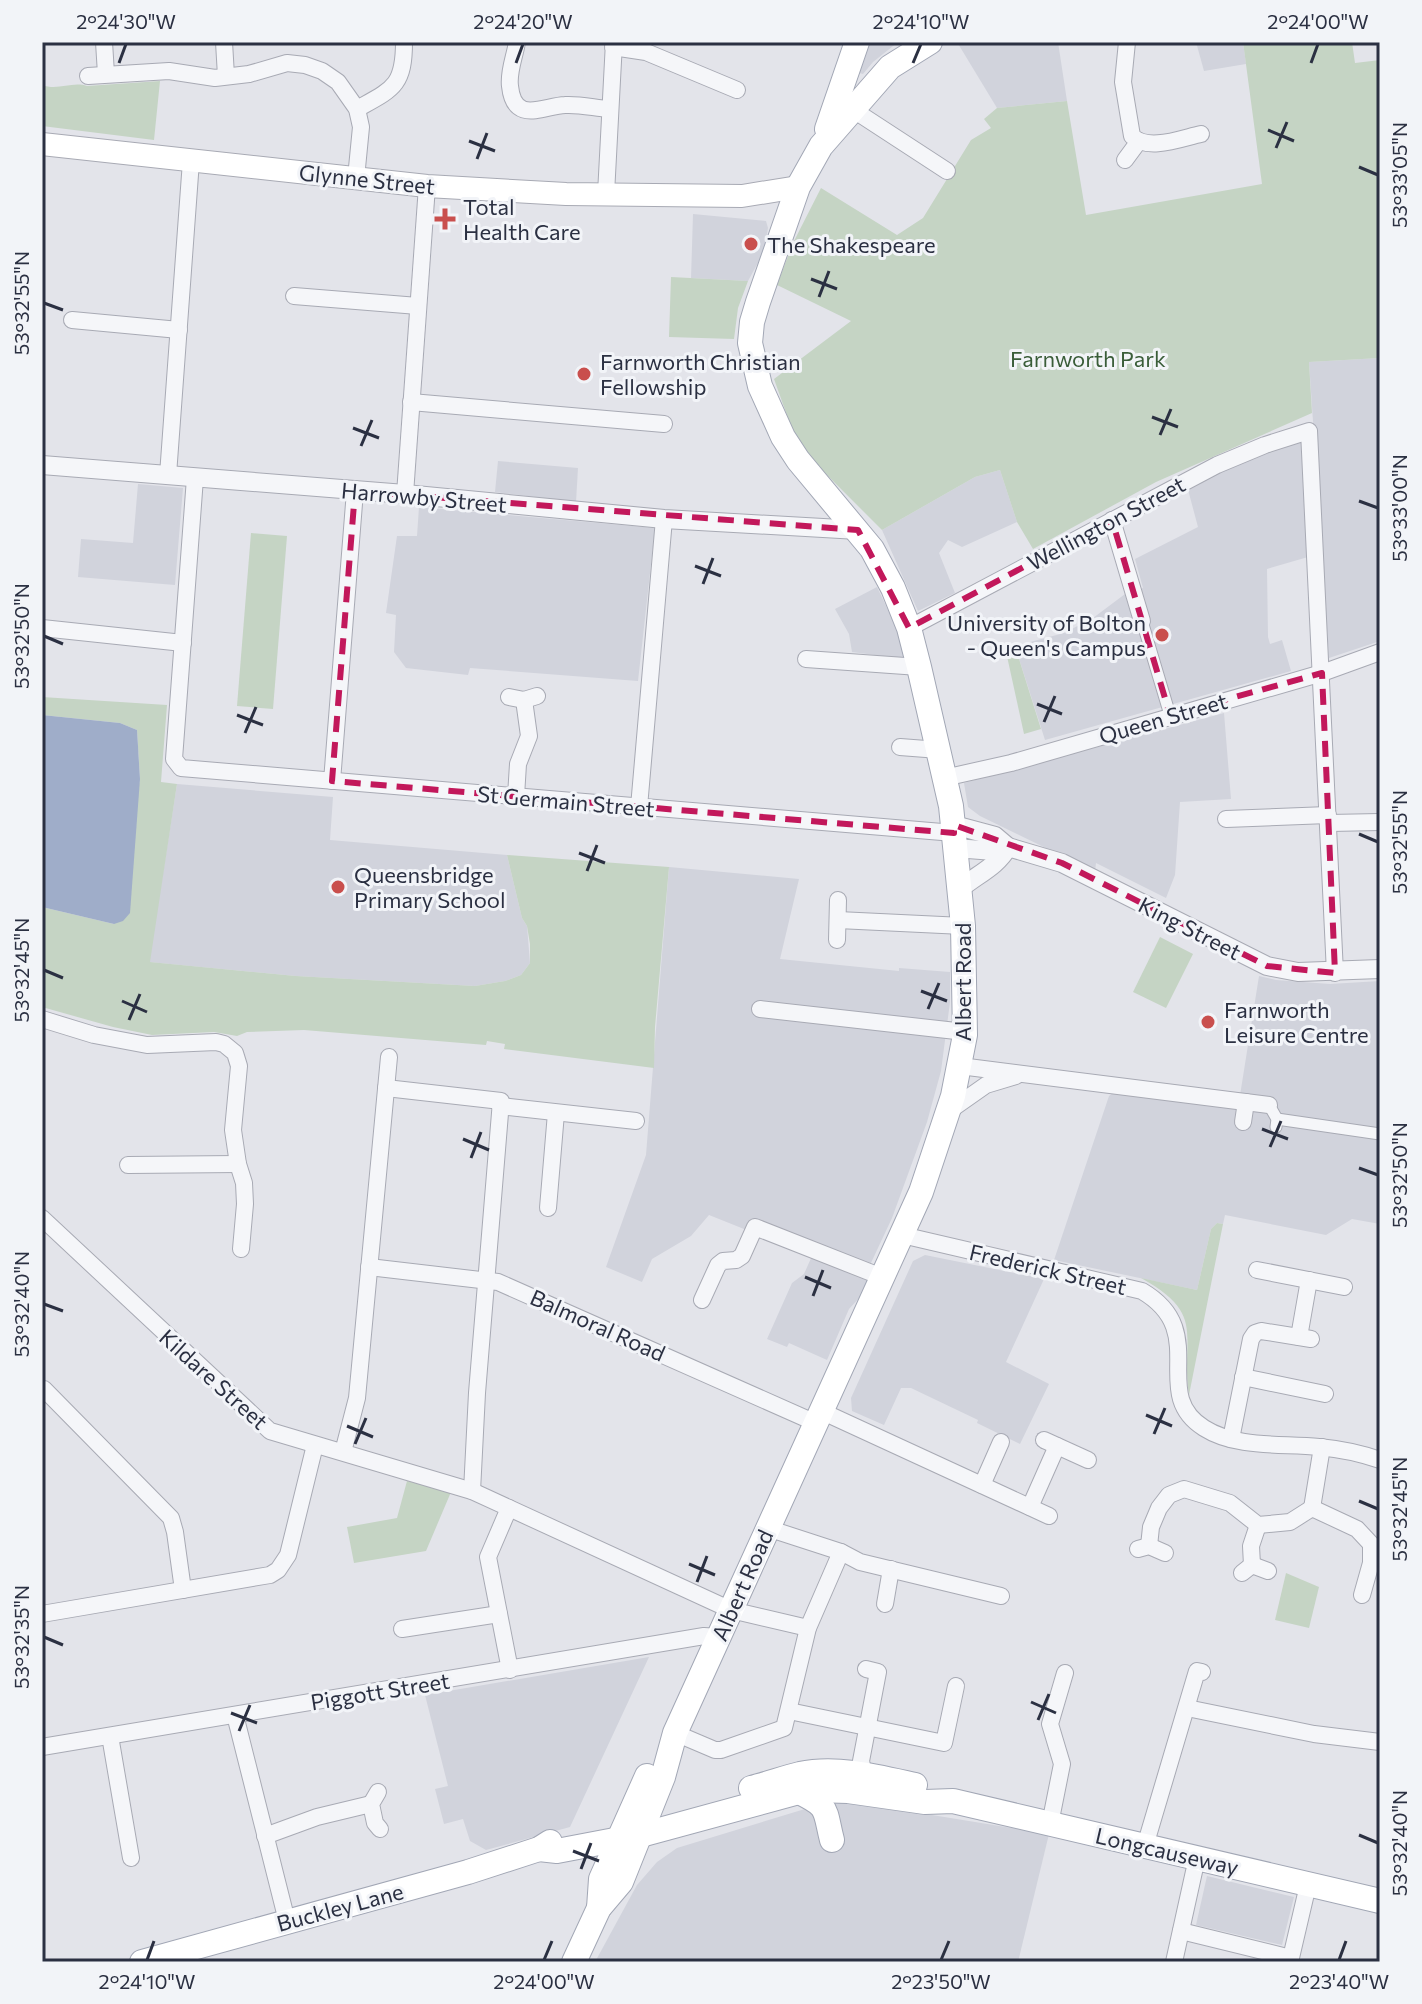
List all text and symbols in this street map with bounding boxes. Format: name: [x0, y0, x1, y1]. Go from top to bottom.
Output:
text: 2°24'30"W: [76, 9, 176, 33]
text: 2°24'20"W: [473, 9, 573, 33]
text: 2°24'10"W: [873, 9, 969, 33]
text: 2°24'00"W: [1267, 9, 1369, 33]
text: 53°33'05"N: [1387, 122, 1411, 228]
street label: Glynne Street: [298, 158, 436, 200]
place label: Total Health Care: [463, 193, 581, 245]
marker: Total Health Care: [434, 208, 456, 230]
place label: The Shakespeare: [767, 231, 936, 258]
marker: The Shakespeare: [742, 235, 760, 253]
text: 53°32'55"N: [9, 251, 33, 355]
park label: Farnworth Park: [1010, 345, 1166, 372]
place label: Farnworth Christian Fellowship: [600, 348, 801, 400]
marker: Farnworth Christian Fellowship: [575, 365, 593, 383]
text: 53°33'00"N: [1387, 454, 1411, 562]
street label: Wellington Street: [1022, 470, 1190, 576]
street label: Harrowby Street: [340, 476, 508, 518]
text: 53°32'50"N: [9, 583, 33, 689]
place label: University of Bolton - Queen's Campus: [947, 609, 1146, 661]
marker: University of Bolton - Queen's Campus: [1153, 626, 1171, 644]
street label: Queen Street: [1096, 687, 1230, 749]
street label: St Germain Street: [476, 780, 656, 822]
text: 53°32'55"N: [1387, 790, 1411, 894]
place label: Queensbridge Primary School: [354, 861, 506, 913]
marker: Queensbridge Primary School: [329, 878, 347, 896]
street label: King Street: [1134, 891, 1246, 965]
text: 53°32'45"N: [9, 918, 33, 1022]
street label: Albert Road: [949, 923, 976, 1041]
place label: Farnworth Leisure Centre: [1224, 996, 1369, 1048]
marker: Farnworth Leisure Centre: [1199, 1013, 1217, 1031]
text: 53°32'50"N: [1387, 1122, 1411, 1228]
street label: Frederick Street: [967, 1238, 1129, 1300]
text: 53°32'40"N: [9, 1251, 33, 1357]
street label: Balmoral Road: [526, 1283, 670, 1367]
street label: Kildare Street: [154, 1323, 274, 1435]
text: 53°32'45"N: [1387, 1457, 1411, 1561]
street label: Albert Road: [706, 1525, 778, 1645]
text: 53°32'35"N: [9, 1585, 33, 1689]
street label: Piggott Street: [308, 1667, 452, 1715]
text: 53°32'40"N: [1387, 1790, 1411, 1896]
street label: Longcauseway: [1093, 1821, 1241, 1881]
street label: Buckley Lane: [274, 1877, 406, 1937]
text: 2°24'10"W: [99, 1969, 195, 1993]
text: 2°24'00"W: [493, 1969, 595, 1993]
text: 2°23'50"W: [891, 1969, 991, 1993]
text: 2°23'40"W: [1289, 1969, 1389, 1993]

